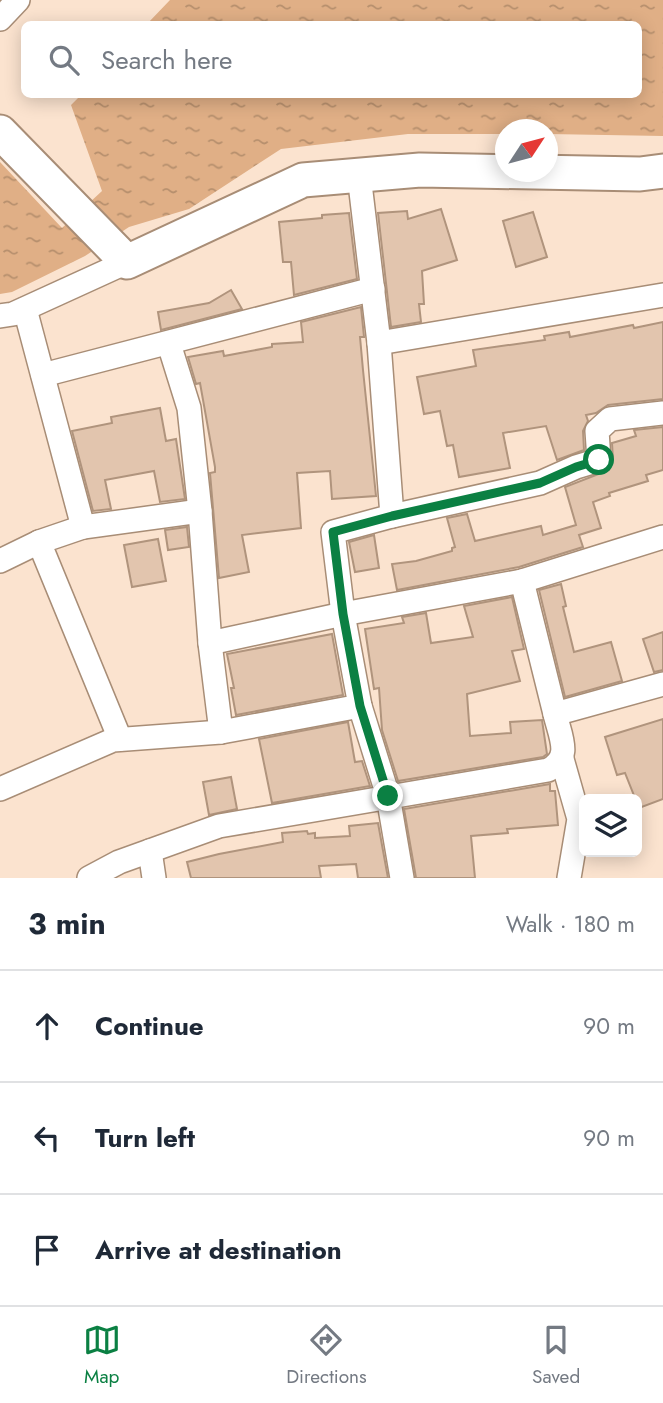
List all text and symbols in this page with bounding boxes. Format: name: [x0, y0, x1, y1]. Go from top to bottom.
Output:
search box: [21, 21, 642, 98]
icon: search: [45, 41, 83, 79]
text: Search here: [101, 41, 233, 79]
north arrow: [495, 119, 558, 182]
route start: [583, 444, 614, 475]
route end: [372, 780, 403, 811]
map controls: [579, 794, 642, 857]
button: layers: [579, 794, 642, 857]
text: 3 min: [28, 902, 106, 945]
text: Walk · 180 m: [506, 907, 635, 941]
icon: ahead: [28, 1007, 66, 1045]
text: Continue: [95, 1007, 204, 1045]
text: 90 m: [583, 1009, 635, 1043]
icon: left: [28, 1119, 66, 1157]
text: Turn left: [95, 1119, 195, 1157]
text: 90 m: [583, 1121, 635, 1155]
icon: arrive: [28, 1231, 66, 1269]
text: Arrive at destination: [95, 1231, 342, 1269]
tab: Map: [83, 1321, 121, 1390]
tab: Directions: [286, 1321, 367, 1390]
tab: Saved: [532, 1321, 580, 1390]

